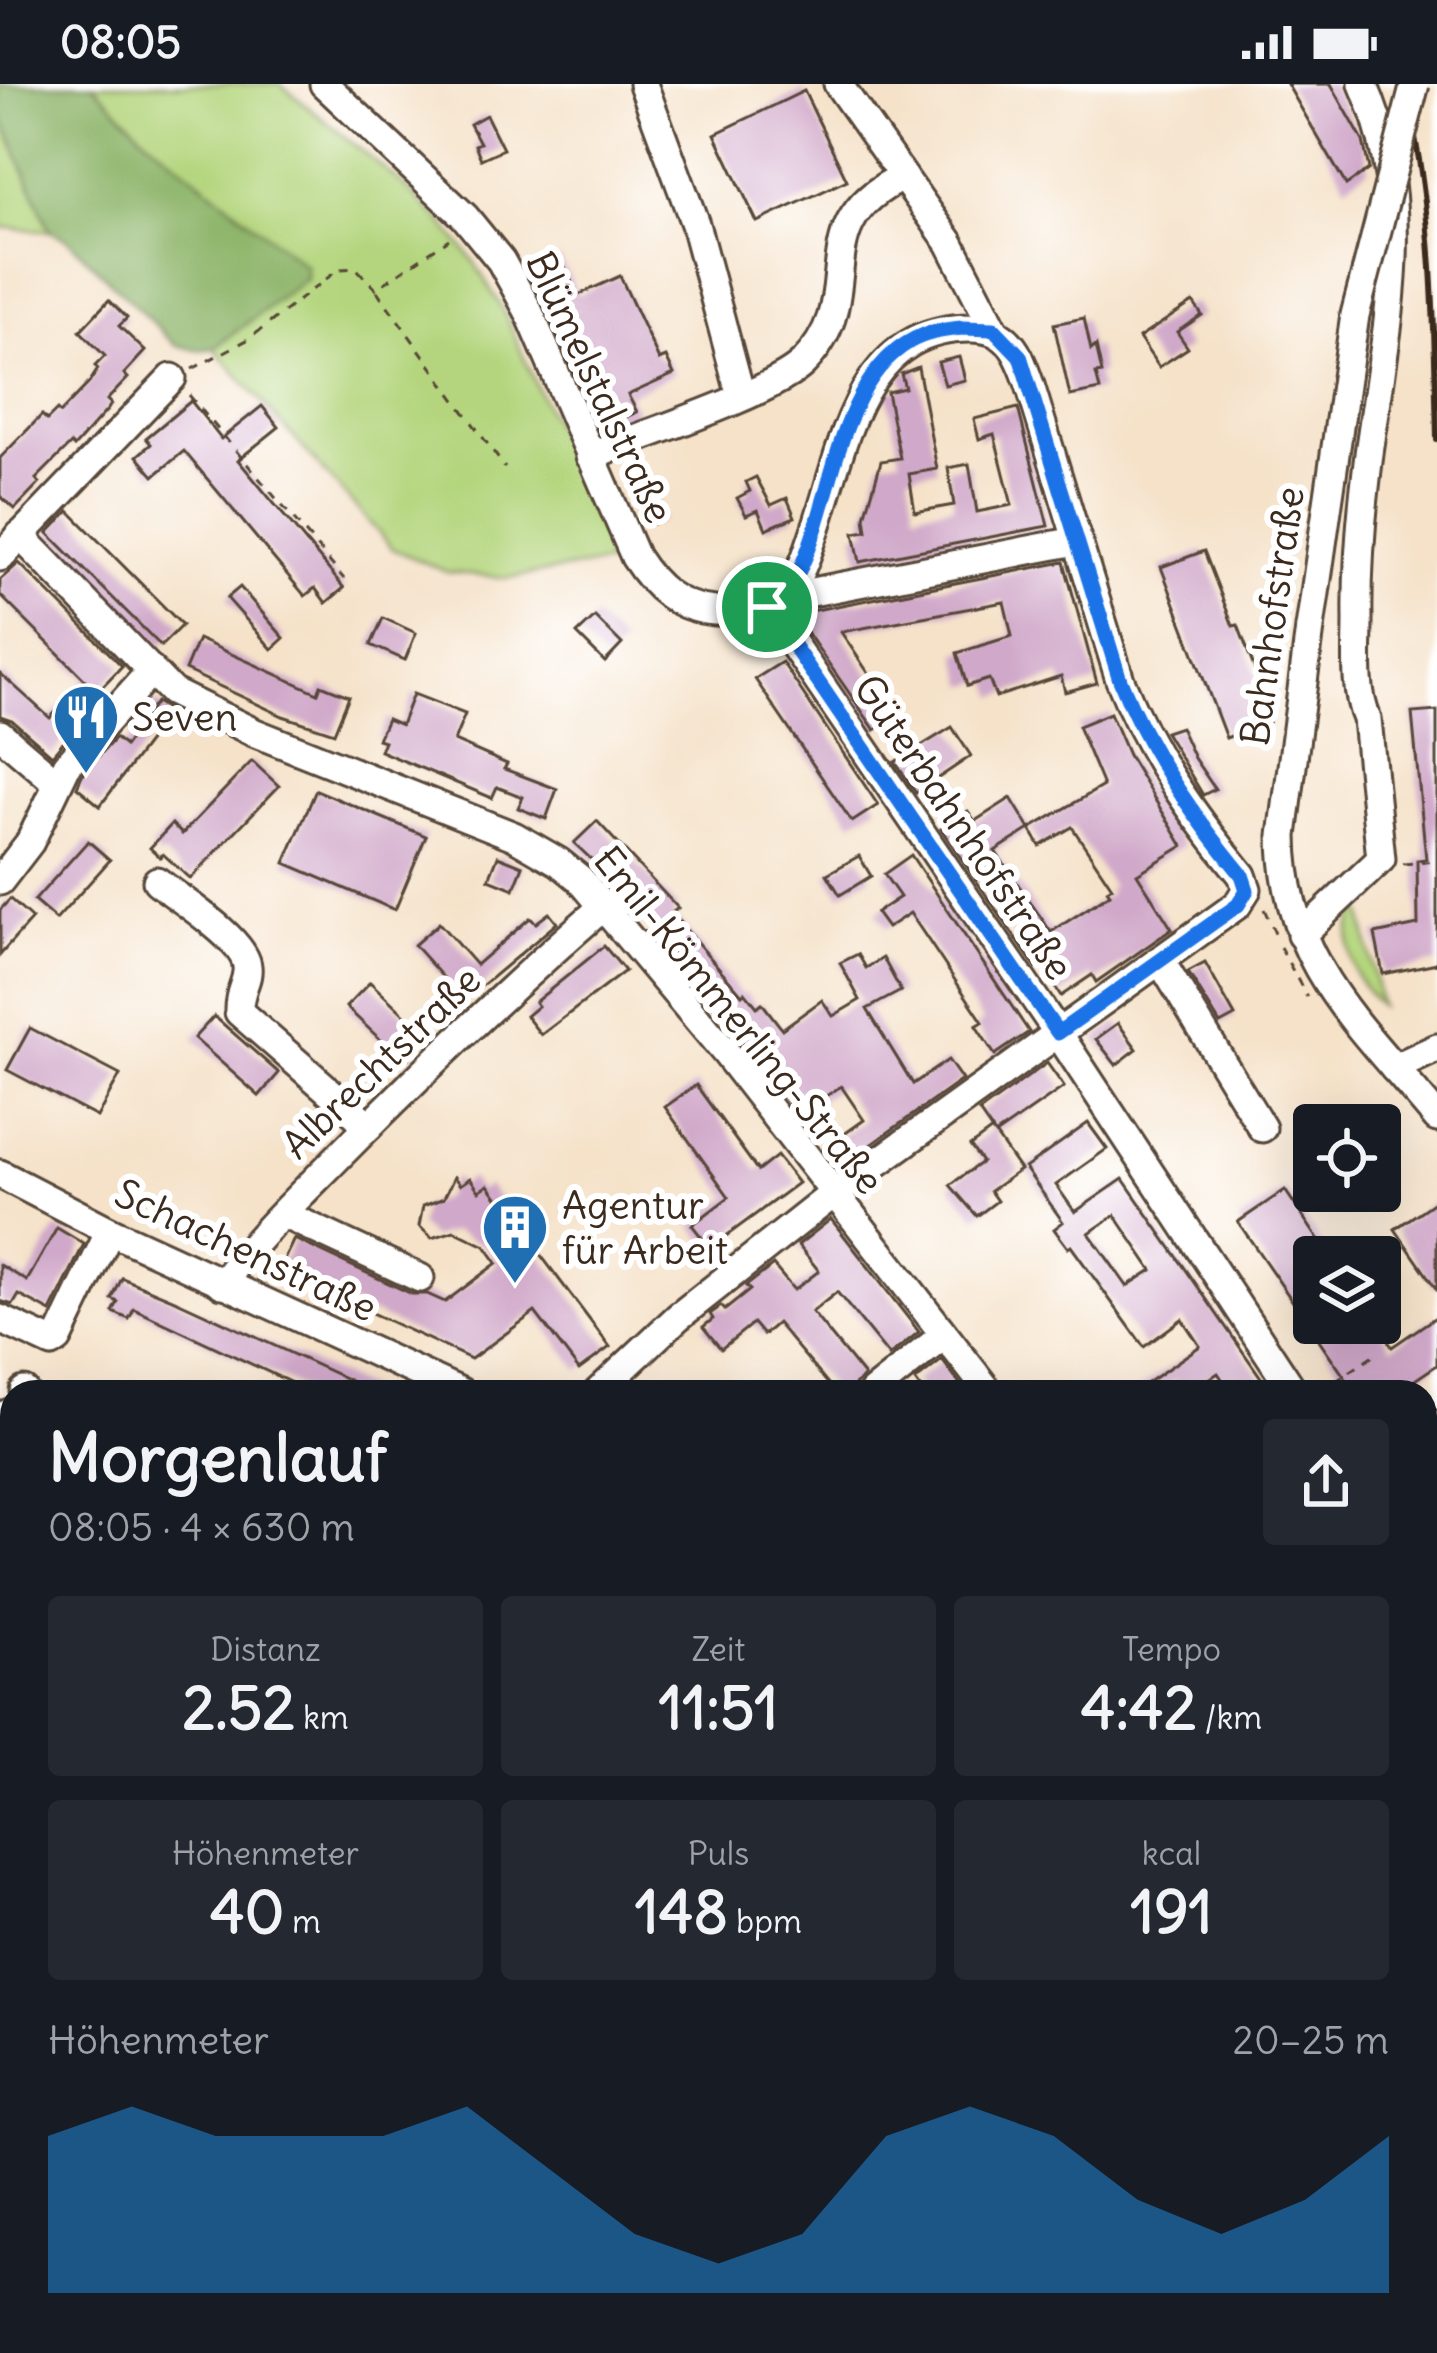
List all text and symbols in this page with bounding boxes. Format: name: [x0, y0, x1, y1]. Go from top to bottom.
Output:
text: 08:05: [60, 14, 181, 70]
street label: Blümelstalstraße: [515, 244, 684, 531]
street label: Bahnhofstraße: [1230, 484, 1315, 749]
pin: [716, 556, 818, 658]
icon: arrive: [734, 574, 800, 640]
street label: Güterbahnhofstraße: [843, 665, 1084, 989]
restaurant icon: Seven: [51, 682, 121, 776]
place label: Seven: [132, 693, 237, 742]
street label: Emil-Kömmerling-Straße: [583, 837, 894, 1204]
street label: Albrechtstraße: [272, 955, 491, 1169]
map controls: [1293, 1104, 1401, 1344]
button: locate: [1293, 1104, 1401, 1212]
street label: Schachenstraße: [107, 1168, 384, 1332]
place label: Agentur für Arbeit: [562, 1181, 728, 1275]
building icon: Agentur für Arbeit: [480, 1192, 550, 1286]
button: layers: [1293, 1236, 1401, 1344]
text: Morgenlauf: [48, 1416, 387, 1499]
button: share: [1263, 1419, 1389, 1545]
text: 08:05 · 4 × 630 m: [48, 1503, 355, 1552]
text: Distanz: [210, 1628, 321, 1670]
text: Zeit: [692, 1628, 745, 1670]
text: Tempo: [1122, 1628, 1221, 1670]
text: 2.52: [182, 1670, 295, 1745]
text: 11:51: [659, 1670, 778, 1745]
text: 4:42: [1081, 1670, 1197, 1745]
text: km: [295, 1696, 349, 1738]
text: /km: [1197, 1696, 1262, 1738]
text: Höhenmeter: [172, 1832, 359, 1874]
text: Puls: [688, 1832, 749, 1874]
text: kcal: [1142, 1832, 1201, 1874]
text: 40: [210, 1874, 284, 1949]
text: 148: [635, 1874, 728, 1949]
text: 191: [1130, 1874, 1213, 1949]
text: m: [284, 1900, 321, 1942]
text: bpm: [728, 1900, 802, 1942]
text: Höhenmeter: [48, 2016, 269, 2065]
text: 20–25 m: [1233, 2016, 1389, 2065]

